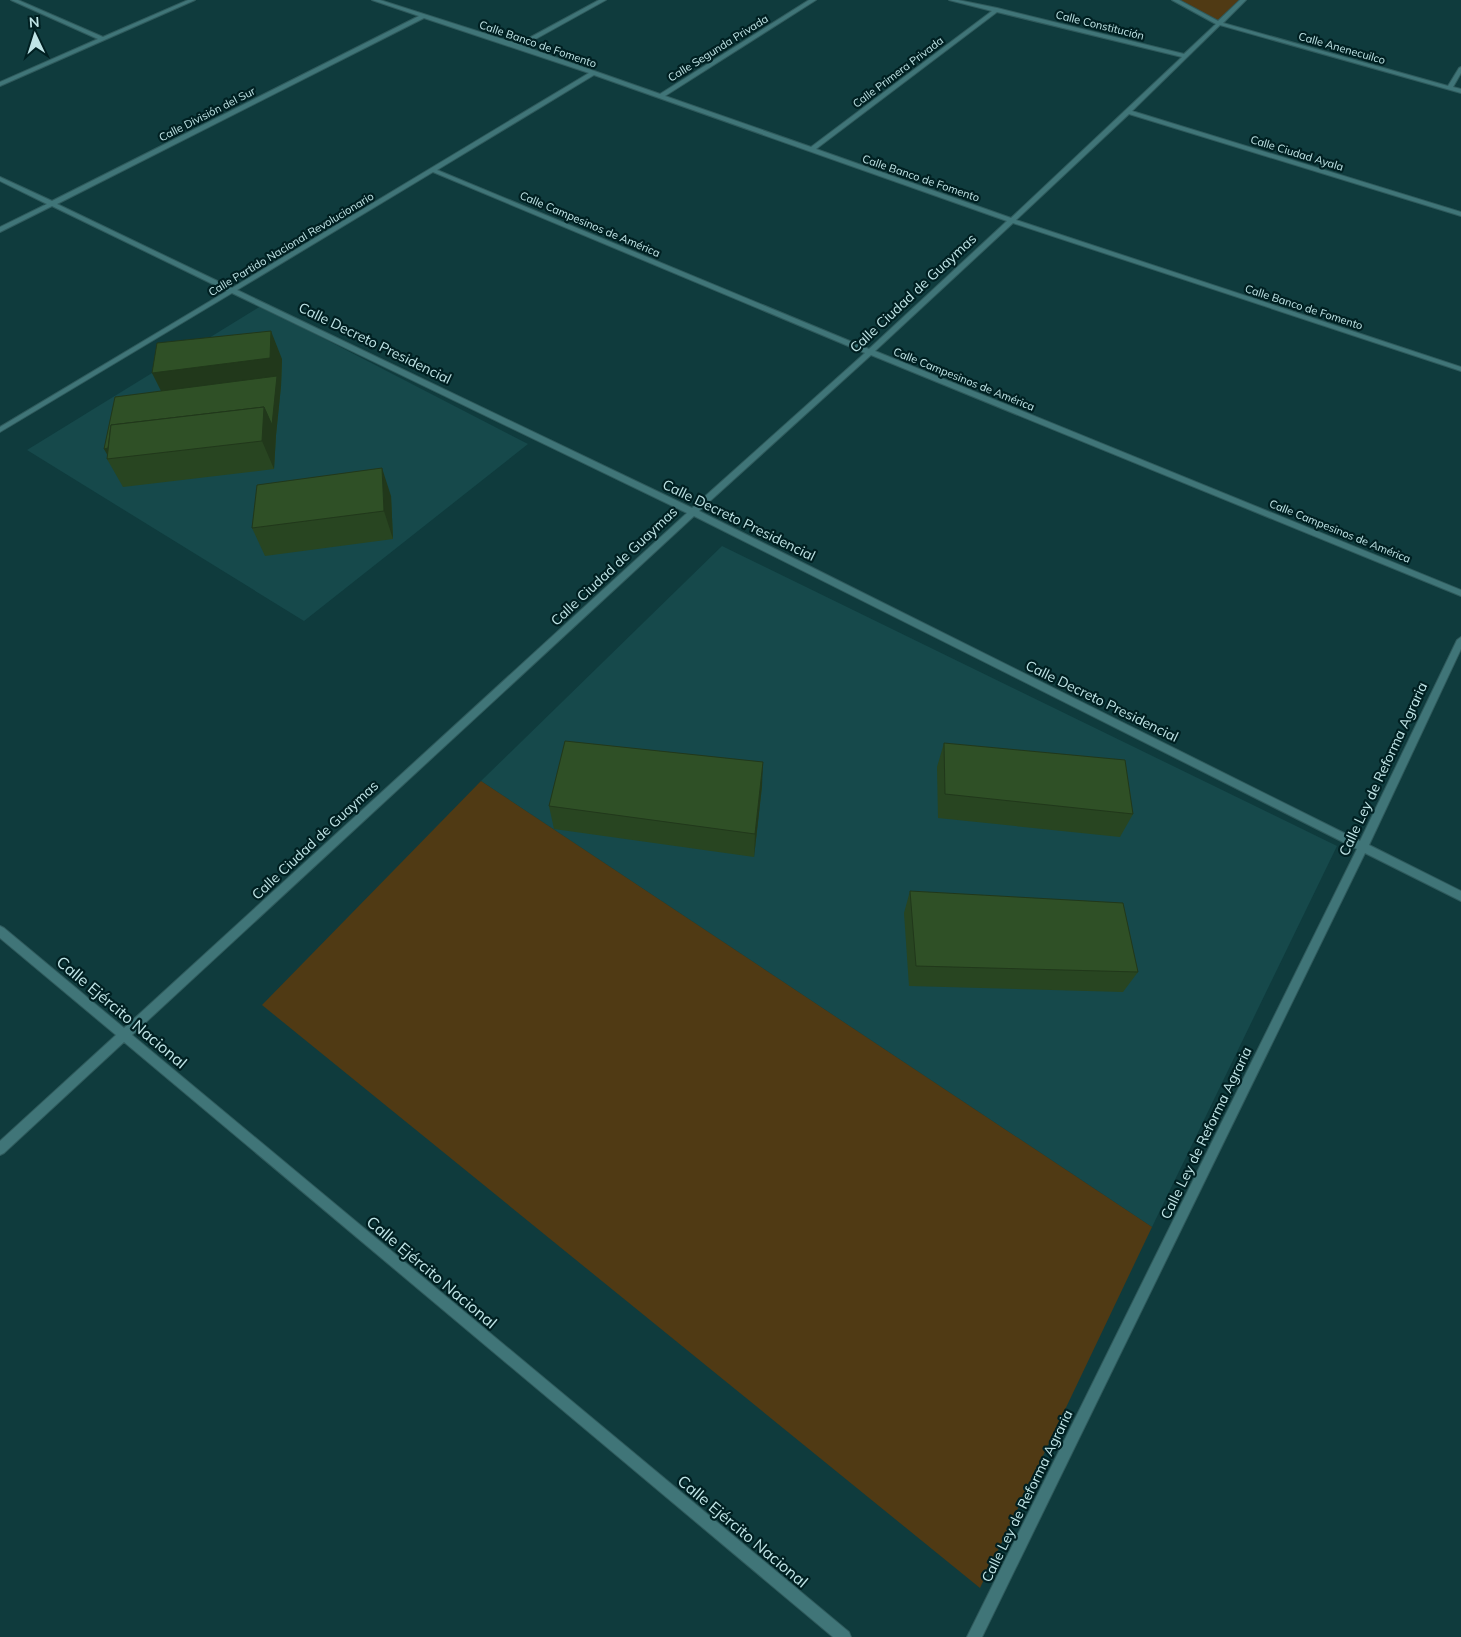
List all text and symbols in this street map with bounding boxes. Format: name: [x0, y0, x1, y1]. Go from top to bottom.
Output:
street label: Calle Constitución: [1054, 7, 1146, 43]
north arrow: [10, 10, 60, 60]
street label: Calle Segunda Privada: [665, 11, 771, 85]
text: N: [28, 13, 40, 31]
street label: Calle Banco de Fomento: [478, 17, 598, 71]
street label: Calle Anenecuilco: [1297, 29, 1387, 67]
street label: Calle Primera Privada: [850, 33, 946, 111]
street label: Calle División del Sur: [156, 84, 258, 144]
street label: Calle Ciudad Ayala: [1249, 132, 1345, 174]
street label: Calle Banco de Fomento: [861, 151, 981, 205]
street label: Calle Campesinos de América: [518, 188, 662, 260]
street label: Calle Partido Nacional Revolucionario: [206, 189, 376, 299]
street label: Calle Ciudad de Guaymas: [846, 229, 980, 356]
street label: Calle Banco de Fomento: [1243, 281, 1365, 333]
street label: Calle Decreto Presidencial: [296, 298, 454, 388]
street label: Calle Campesinos de América: [891, 344, 1037, 414]
street label: Calle Decreto Presidencial: [660, 475, 818, 565]
street label: Calle Campesinos de América: [1267, 496, 1413, 566]
street label: Calle Ciudad de Guaymas: [547, 502, 681, 629]
street label: Calle Decreto Presidencial: [1023, 656, 1181, 746]
street label: Calle Ley de Reforma Agraria: [1335, 679, 1431, 859]
street label: Calle Ciudad de Guaymas: [248, 776, 382, 903]
street label: Calle Ejército Nacional: [53, 952, 191, 1072]
street label: Calle Ley de Reforma Agraria: [1156, 1044, 1256, 1222]
street label: Calle Ejército Nacional: [363, 1212, 501, 1332]
street label: Calle Ley de Reforma Agraria: [977, 1407, 1077, 1585]
street label: Calle Ejército Nacional: [674, 1471, 812, 1591]

